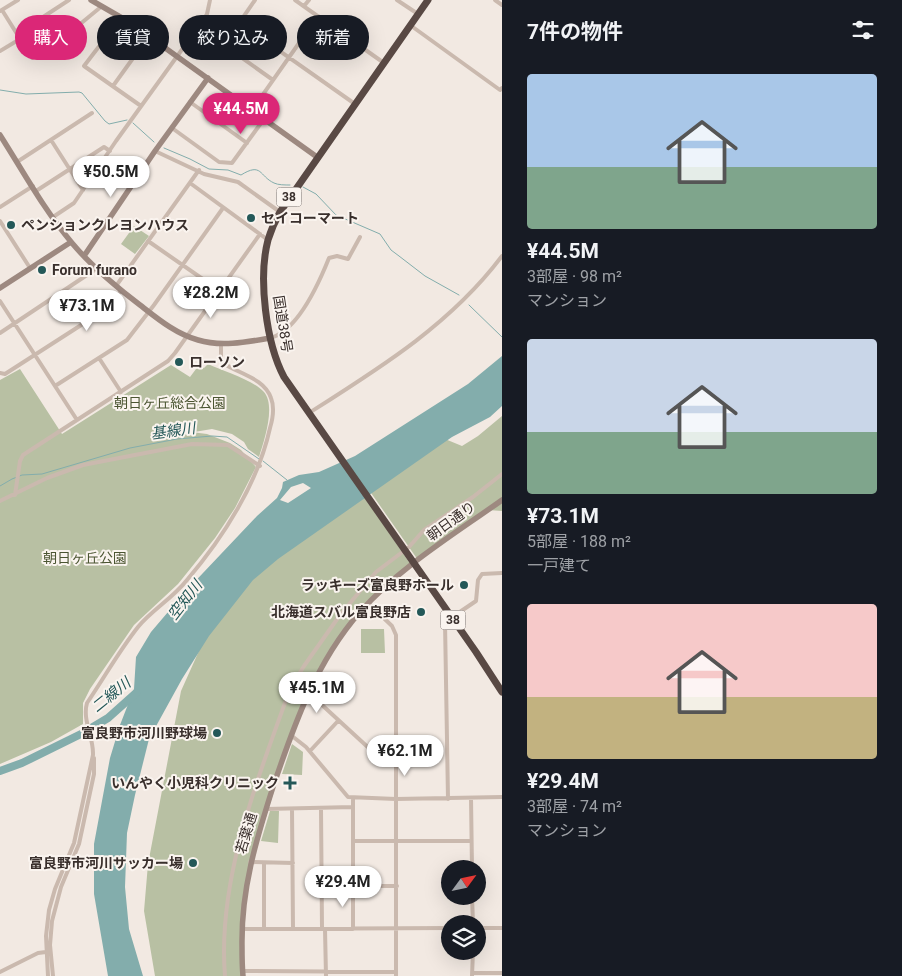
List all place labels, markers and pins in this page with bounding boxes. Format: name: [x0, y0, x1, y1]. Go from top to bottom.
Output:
pin: ¥44.5M: [200, 92, 282, 135]
pin: ¥50.5M: [70, 156, 152, 198]
place label: セイコーマート: [261, 210, 359, 226]
marker: セイコーマート: [245, 212, 257, 224]
place label: ペンションクレヨンハウス: [21, 217, 189, 233]
marker: ペンションクレヨンハウス: [5, 219, 17, 231]
place label: Forum furano: [52, 262, 137, 278]
marker: Forum furano: [36, 264, 48, 276]
pin: ¥28.2M: [170, 276, 252, 319]
pin: ¥73.1M: [46, 290, 128, 332]
place label: ローソン: [189, 354, 245, 370]
marker: ローソン: [173, 356, 185, 368]
place label: ラッキーズ富良野ホール: [301, 577, 454, 593]
marker: ラッキーズ富良野ホール: [458, 579, 470, 591]
place label: 北海道スバル富良野店: [271, 604, 411, 620]
marker: 北海道スバル富良野店: [415, 606, 427, 618]
pin: ¥45.1M: [276, 672, 358, 714]
place label: 富良野市河川野球場: [81, 725, 207, 741]
marker: 富良野市河川野球場: [211, 727, 223, 739]
pin: ¥62.1M: [364, 734, 446, 777]
place label: いんやく小児科クリニック: [111, 775, 279, 791]
marker: いんやく小児科クリニック: [283, 776, 297, 790]
place label: 富良野市河川サッカー場: [29, 855, 183, 871]
marker: 富良野市河川サッカー場: [187, 857, 199, 869]
pin: ¥29.4M: [302, 866, 384, 908]

